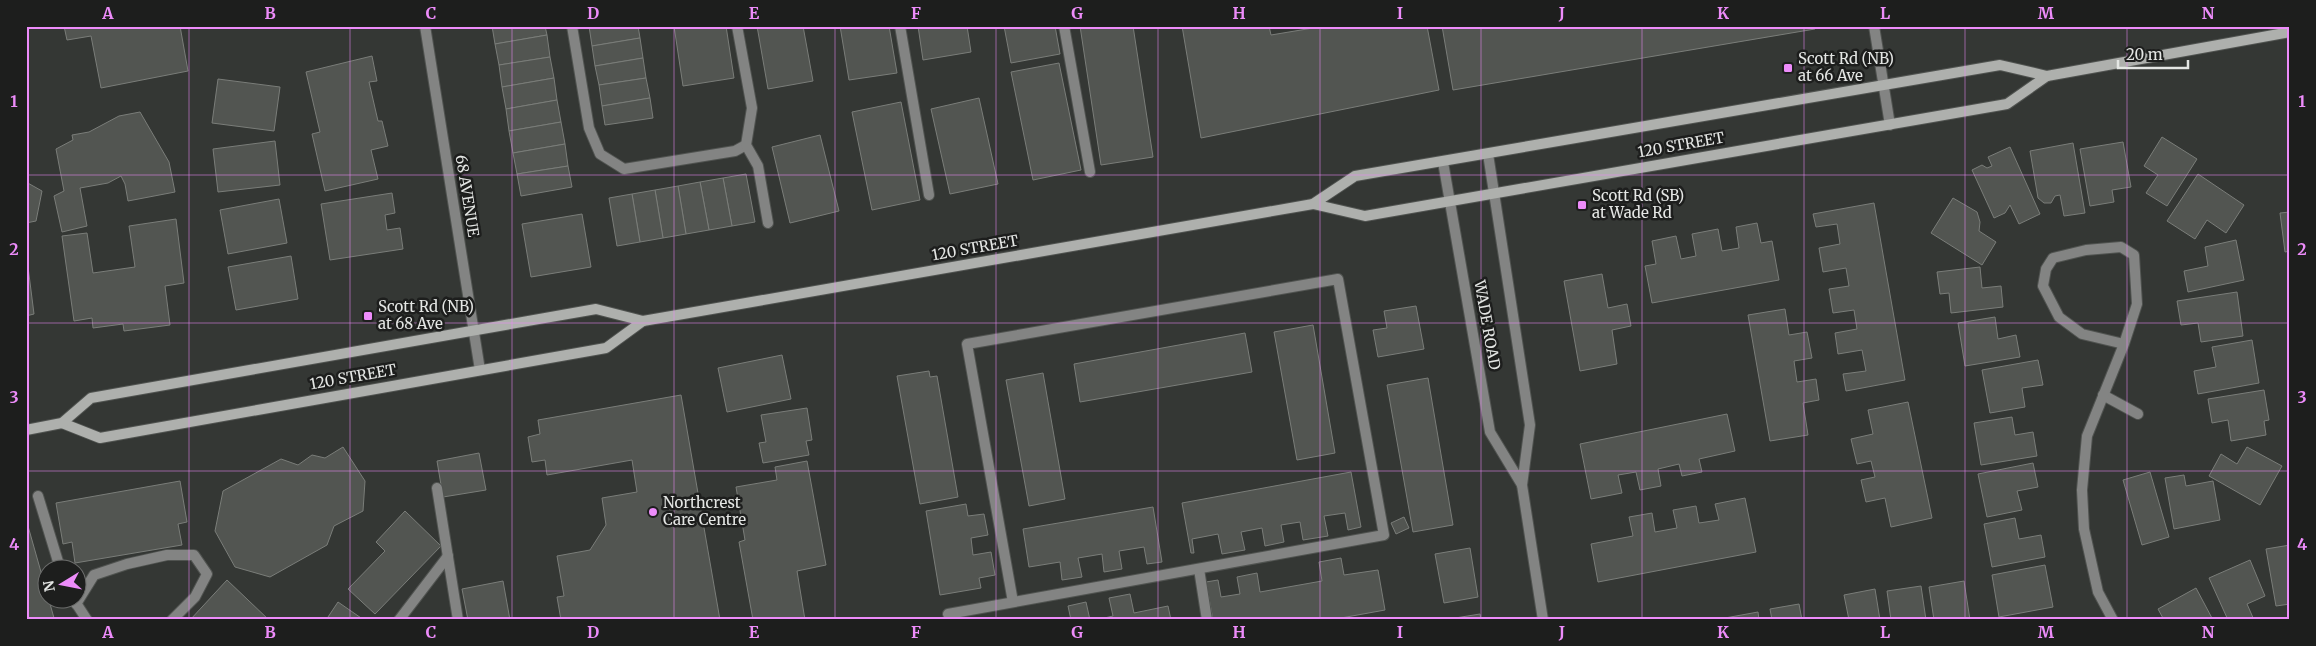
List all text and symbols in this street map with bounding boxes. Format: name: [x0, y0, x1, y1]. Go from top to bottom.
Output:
text: A: [101, 3, 114, 23]
text: B: [264, 3, 276, 23]
text: C: [426, 3, 436, 23]
text: D: [587, 3, 599, 23]
text: E: [749, 3, 760, 23]
text: F: [911, 3, 921, 23]
text: G: [1071, 3, 1083, 23]
text: H: [1232, 3, 1246, 23]
text: I: [1397, 3, 1403, 23]
text: J: [1558, 3, 1565, 23]
text: K: [1717, 3, 1729, 23]
text: L: [1880, 3, 1890, 23]
text: M: [2038, 3, 2055, 23]
text: N: [2202, 3, 2215, 23]
scale bar: [2118, 38, 2188, 70]
text: 20 m: [2126, 45, 2163, 64]
place label: Scott Rd (NB) at 66 Ave: [1798, 49, 1894, 85]
marker: Scott Rd (NB) at 66 Ave: [1782, 62, 1794, 74]
text: 1: [10, 91, 18, 111]
text: 1: [2298, 91, 2306, 111]
street label: 120 STREET: [1636, 127, 1726, 161]
street label: 68 AVENUE: [452, 153, 483, 239]
place label: Scott Rd (SB) at Wade Rd: [1592, 186, 1684, 222]
marker: Scott Rd (SB) at Wade Rd: [1576, 199, 1588, 211]
street label: 120 STREET: [930, 230, 1020, 264]
text: 2: [9, 239, 19, 259]
text: 2: [2297, 239, 2307, 259]
street label: WADE ROAD: [1470, 278, 1505, 371]
place label: Scott Rd (NB) at 68 Ave: [378, 297, 474, 333]
marker: Scott Rd (NB) at 68 Ave: [362, 310, 374, 322]
street label: 120 STREET: [308, 359, 398, 393]
text: 3: [9, 387, 19, 407]
text: 3: [2297, 387, 2307, 407]
place label: Northcrest Care Centre: [663, 493, 746, 529]
marker: Northcrest Care Centre: [647, 506, 659, 518]
text: 4: [9, 534, 19, 554]
text: 4: [2297, 534, 2307, 554]
north arrow: [38, 558, 88, 608]
text: N: [39, 579, 59, 593]
text: A: [101, 622, 114, 642]
text: B: [264, 622, 276, 642]
text: C: [426, 622, 436, 642]
text: D: [587, 622, 599, 642]
text: E: [749, 622, 760, 642]
text: F: [911, 622, 921, 642]
text: G: [1071, 622, 1083, 642]
text: H: [1232, 622, 1246, 642]
text: I: [1397, 622, 1403, 642]
text: J: [1558, 622, 1565, 642]
text: K: [1717, 622, 1729, 642]
text: L: [1880, 622, 1890, 642]
text: M: [2038, 622, 2055, 642]
text: N: [2202, 622, 2215, 642]

